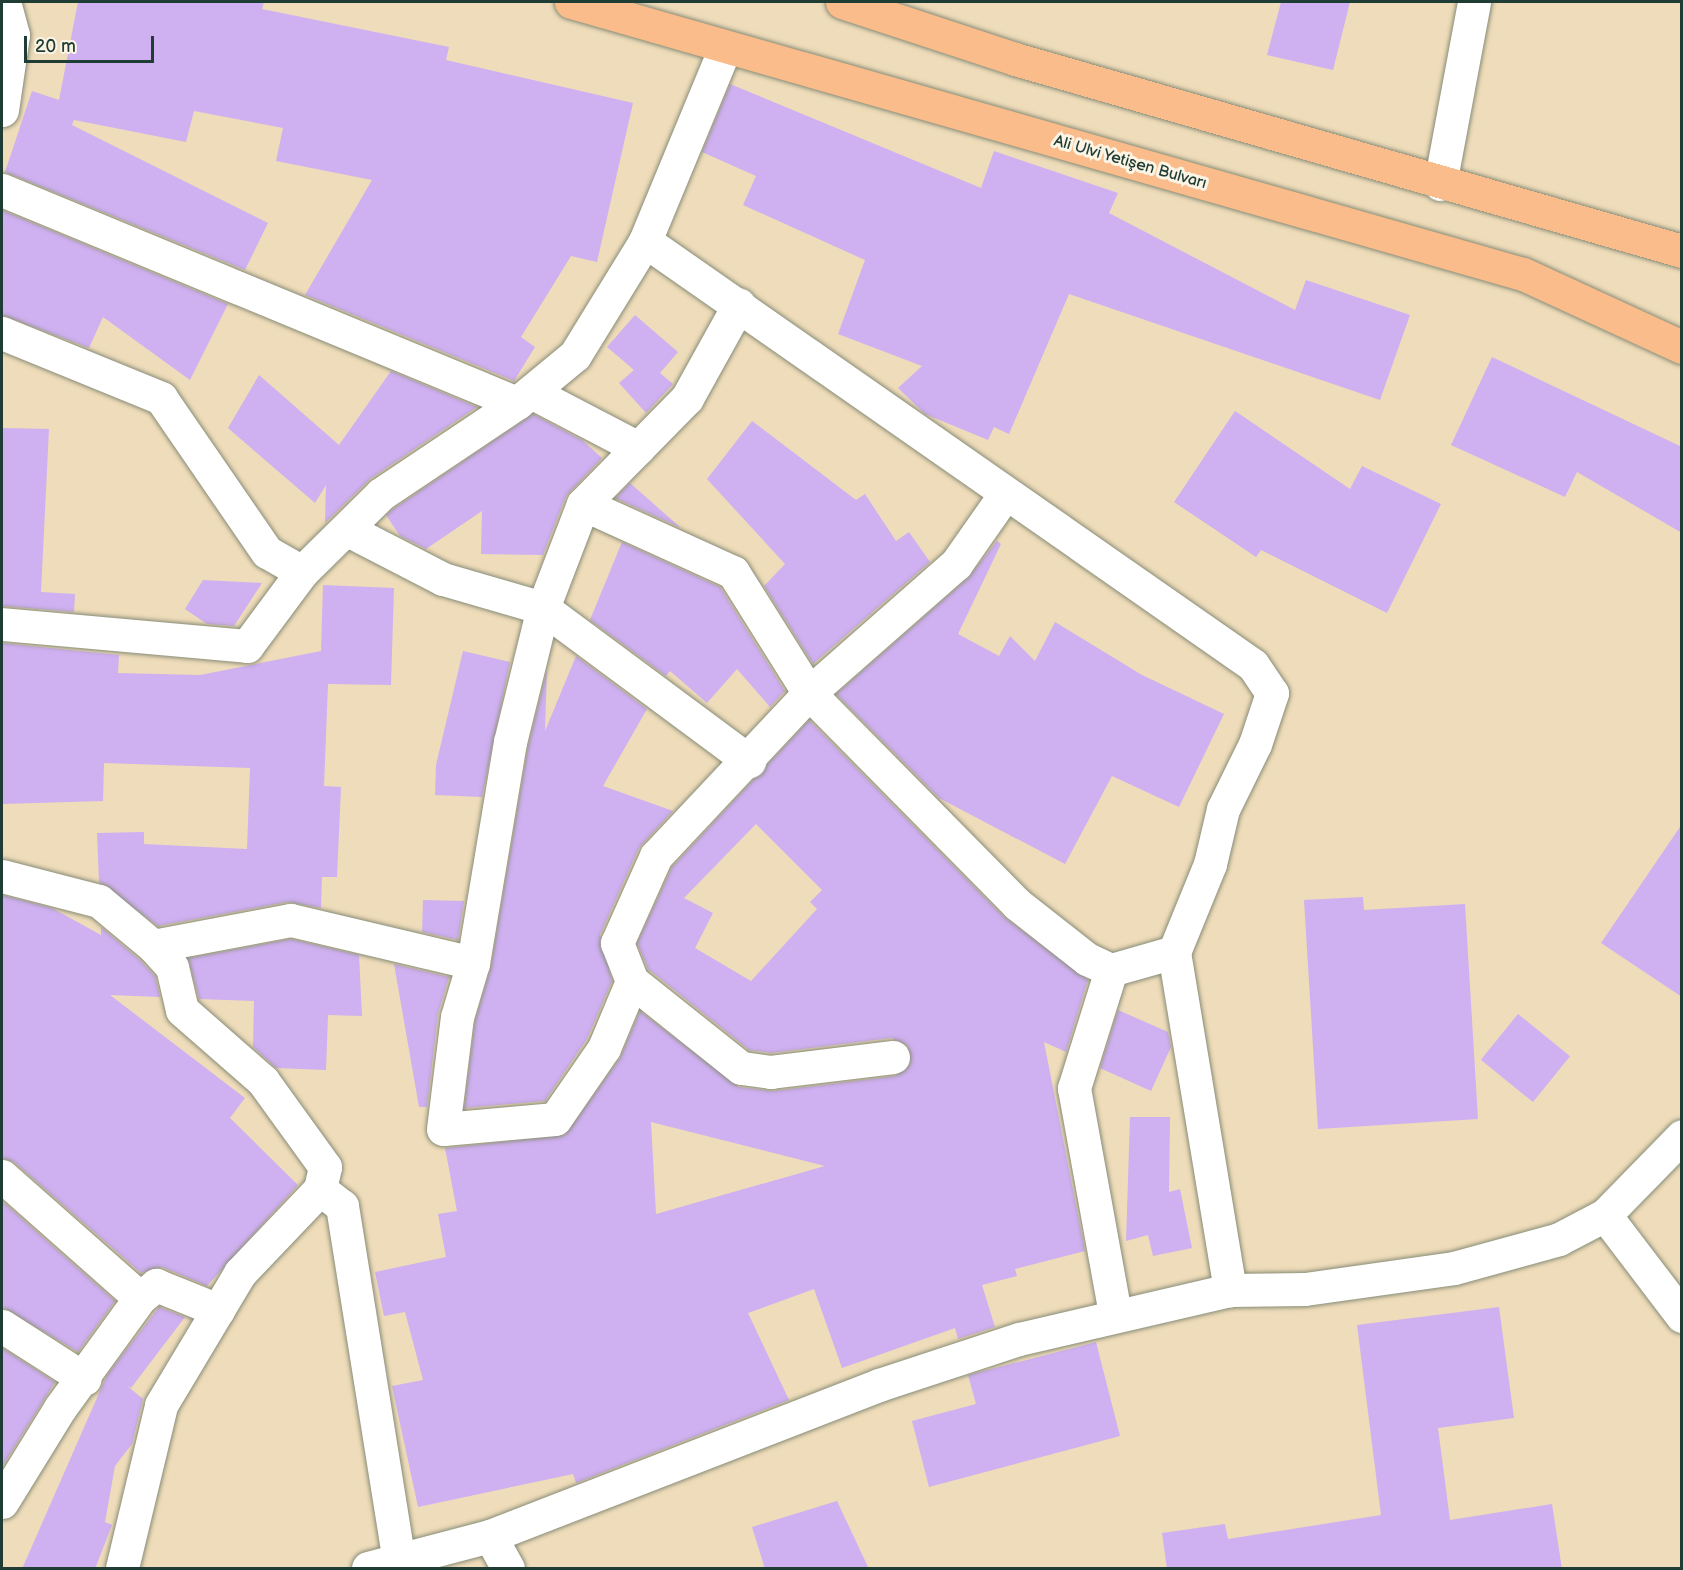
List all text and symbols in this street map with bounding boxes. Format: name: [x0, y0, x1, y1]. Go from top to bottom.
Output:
scale bar: [27, 24, 158, 62]
text: 20 m: [35, 36, 76, 57]
street label: Ali Ulvi Yetişen Bulvarı: [1051, 132, 1209, 194]

